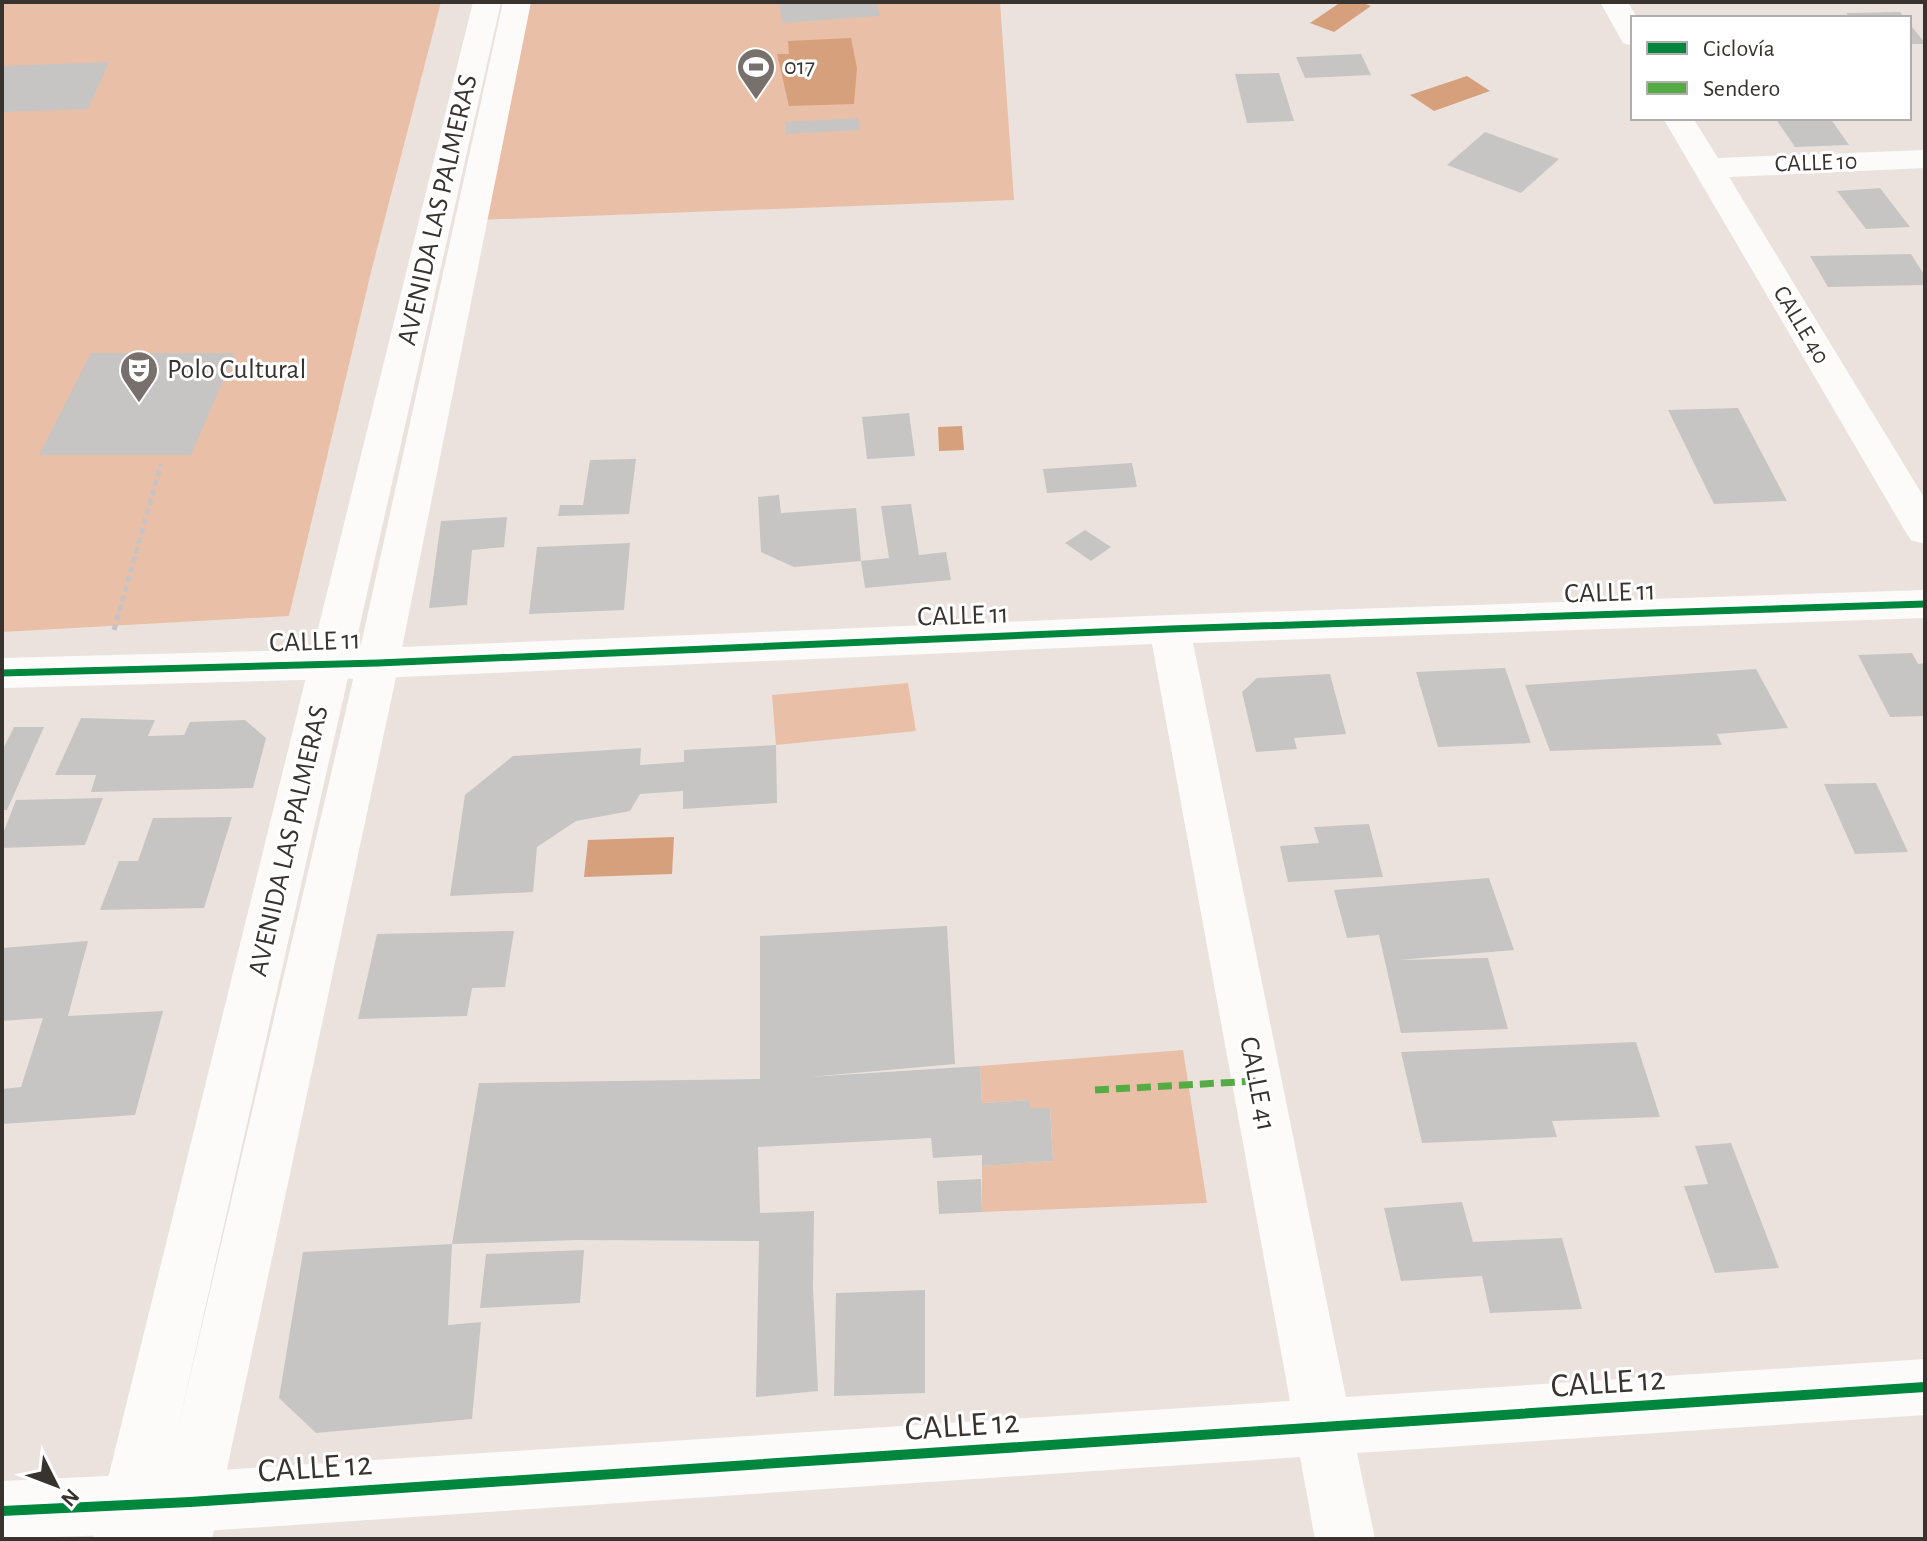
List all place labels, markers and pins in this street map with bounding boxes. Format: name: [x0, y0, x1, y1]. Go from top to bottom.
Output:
sports icon: 017: [735, 46, 777, 101]
place label: 017: [784, 55, 815, 79]
theatre icon: Polo Cultural: [118, 349, 160, 404]
place label: Polo Cultural: [167, 356, 306, 384]

